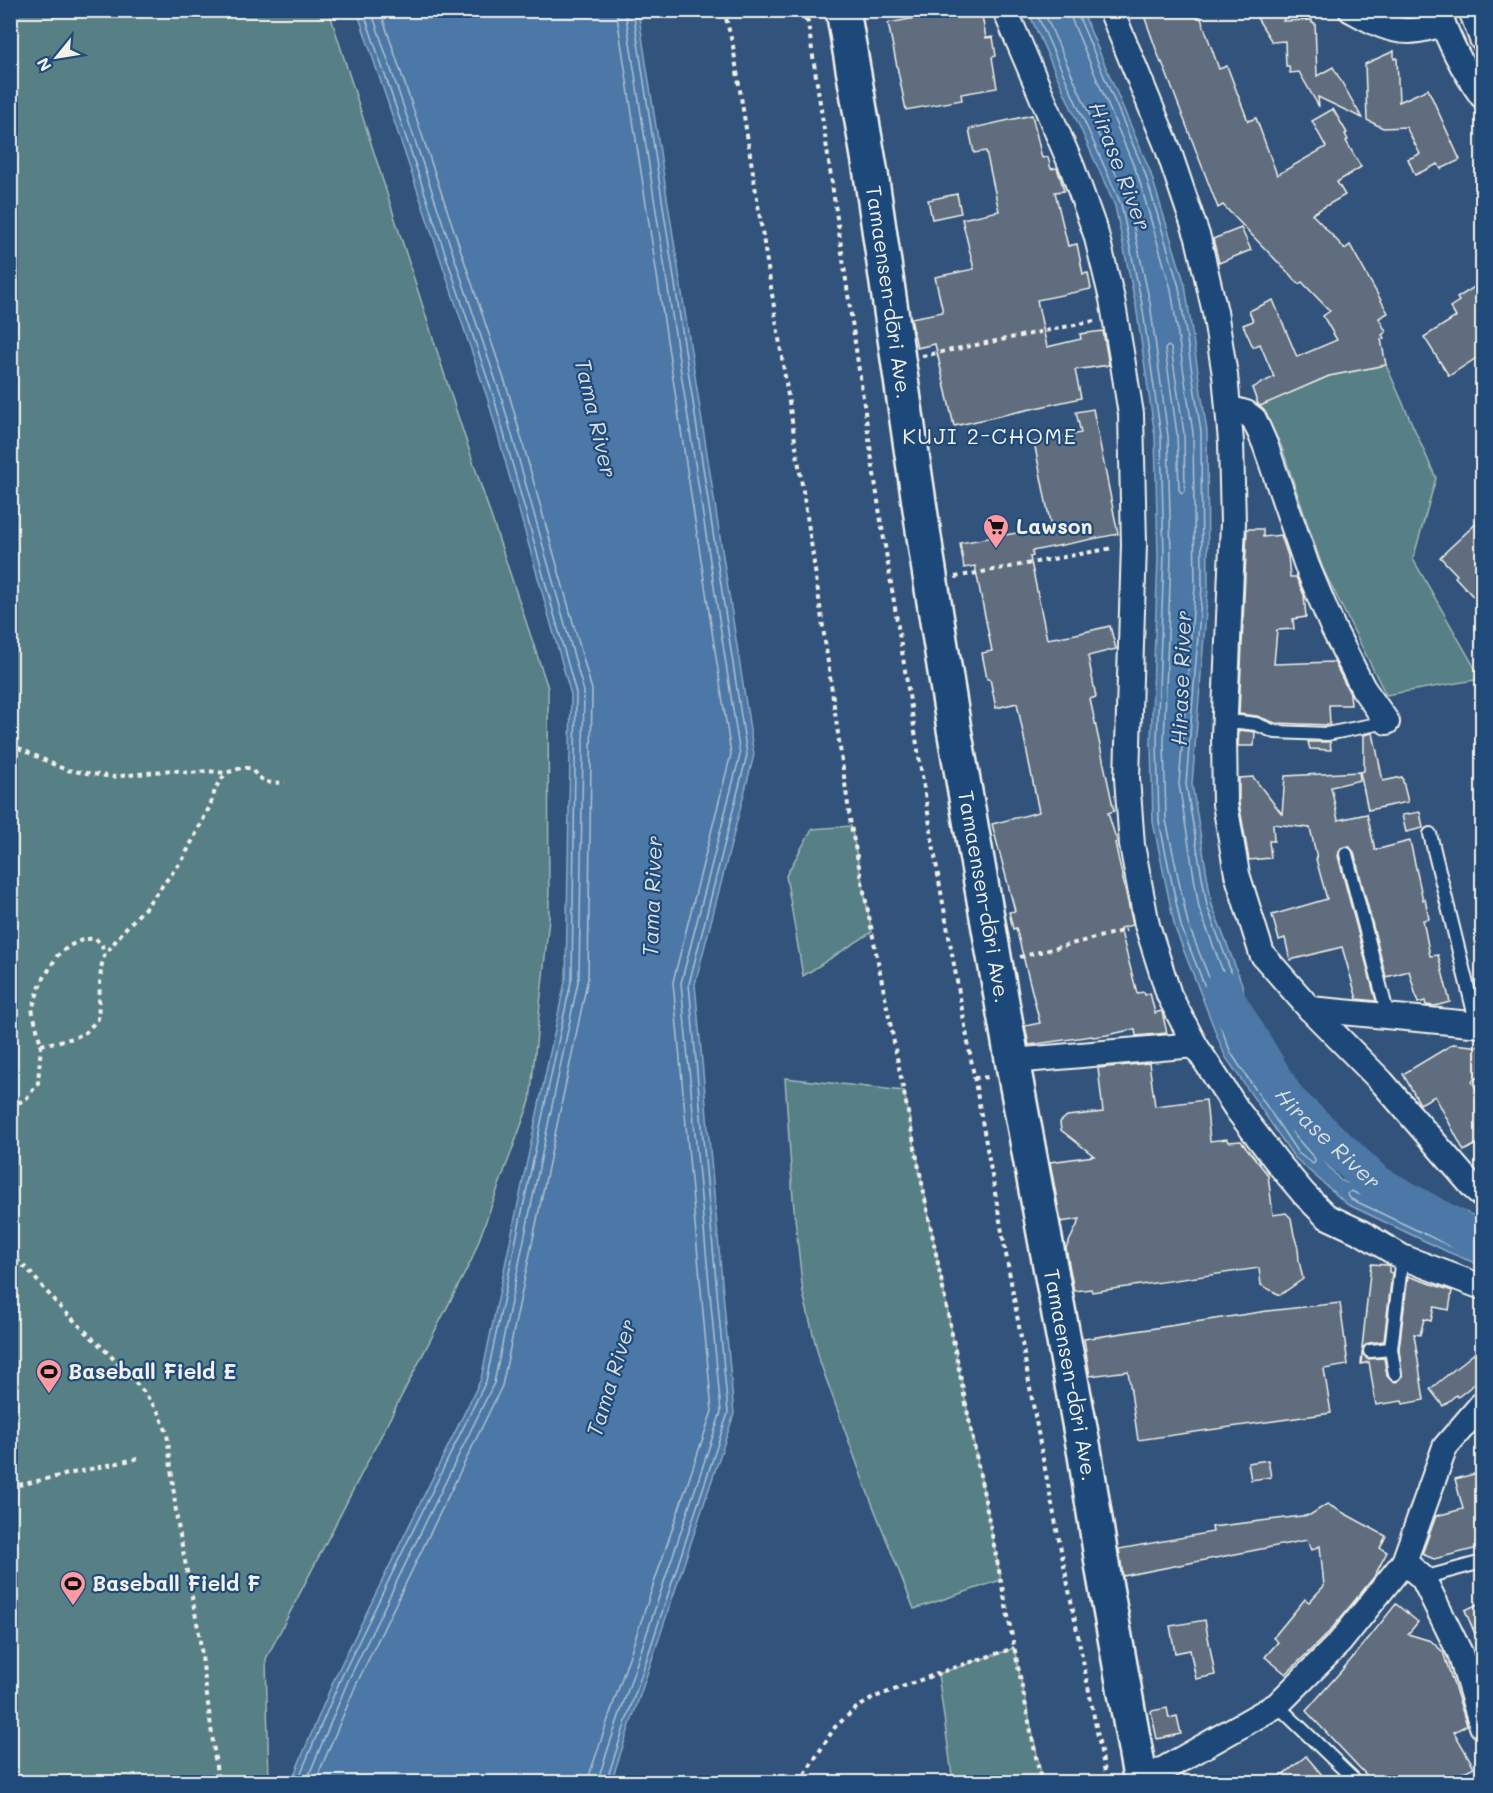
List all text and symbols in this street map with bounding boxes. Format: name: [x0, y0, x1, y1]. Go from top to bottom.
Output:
north arrow: [27, 27, 87, 87]
text: N: [31, 54, 56, 75]
water label: Hirase River: [1083, 97, 1158, 234]
street label: Tamaensen-dōri Ave.: [861, 184, 919, 401]
water label: Tama River: [569, 355, 624, 480]
district label: KUJI 2-CHOME: [902, 421, 1078, 450]
supermarket icon: Lawson: [981, 512, 1011, 550]
place label: Lawson: [1016, 512, 1093, 539]
water label: Hirase River: [1164, 610, 1197, 746]
street label: Tamaensen-dōri Ave.: [953, 788, 1017, 1005]
water label: Tama River: [635, 835, 668, 957]
water label: Hirase River: [1269, 1083, 1388, 1195]
street label: Tamaensen-dōri Ave.: [1039, 1266, 1104, 1483]
water label: Tama River: [579, 1316, 642, 1440]
sports icon: Baseball Field E: [34, 1357, 64, 1395]
place label: Baseball Field E: [68, 1357, 236, 1384]
sports icon: Baseball Field F: [58, 1569, 88, 1607]
place label: Baseball Field F: [92, 1569, 260, 1596]

